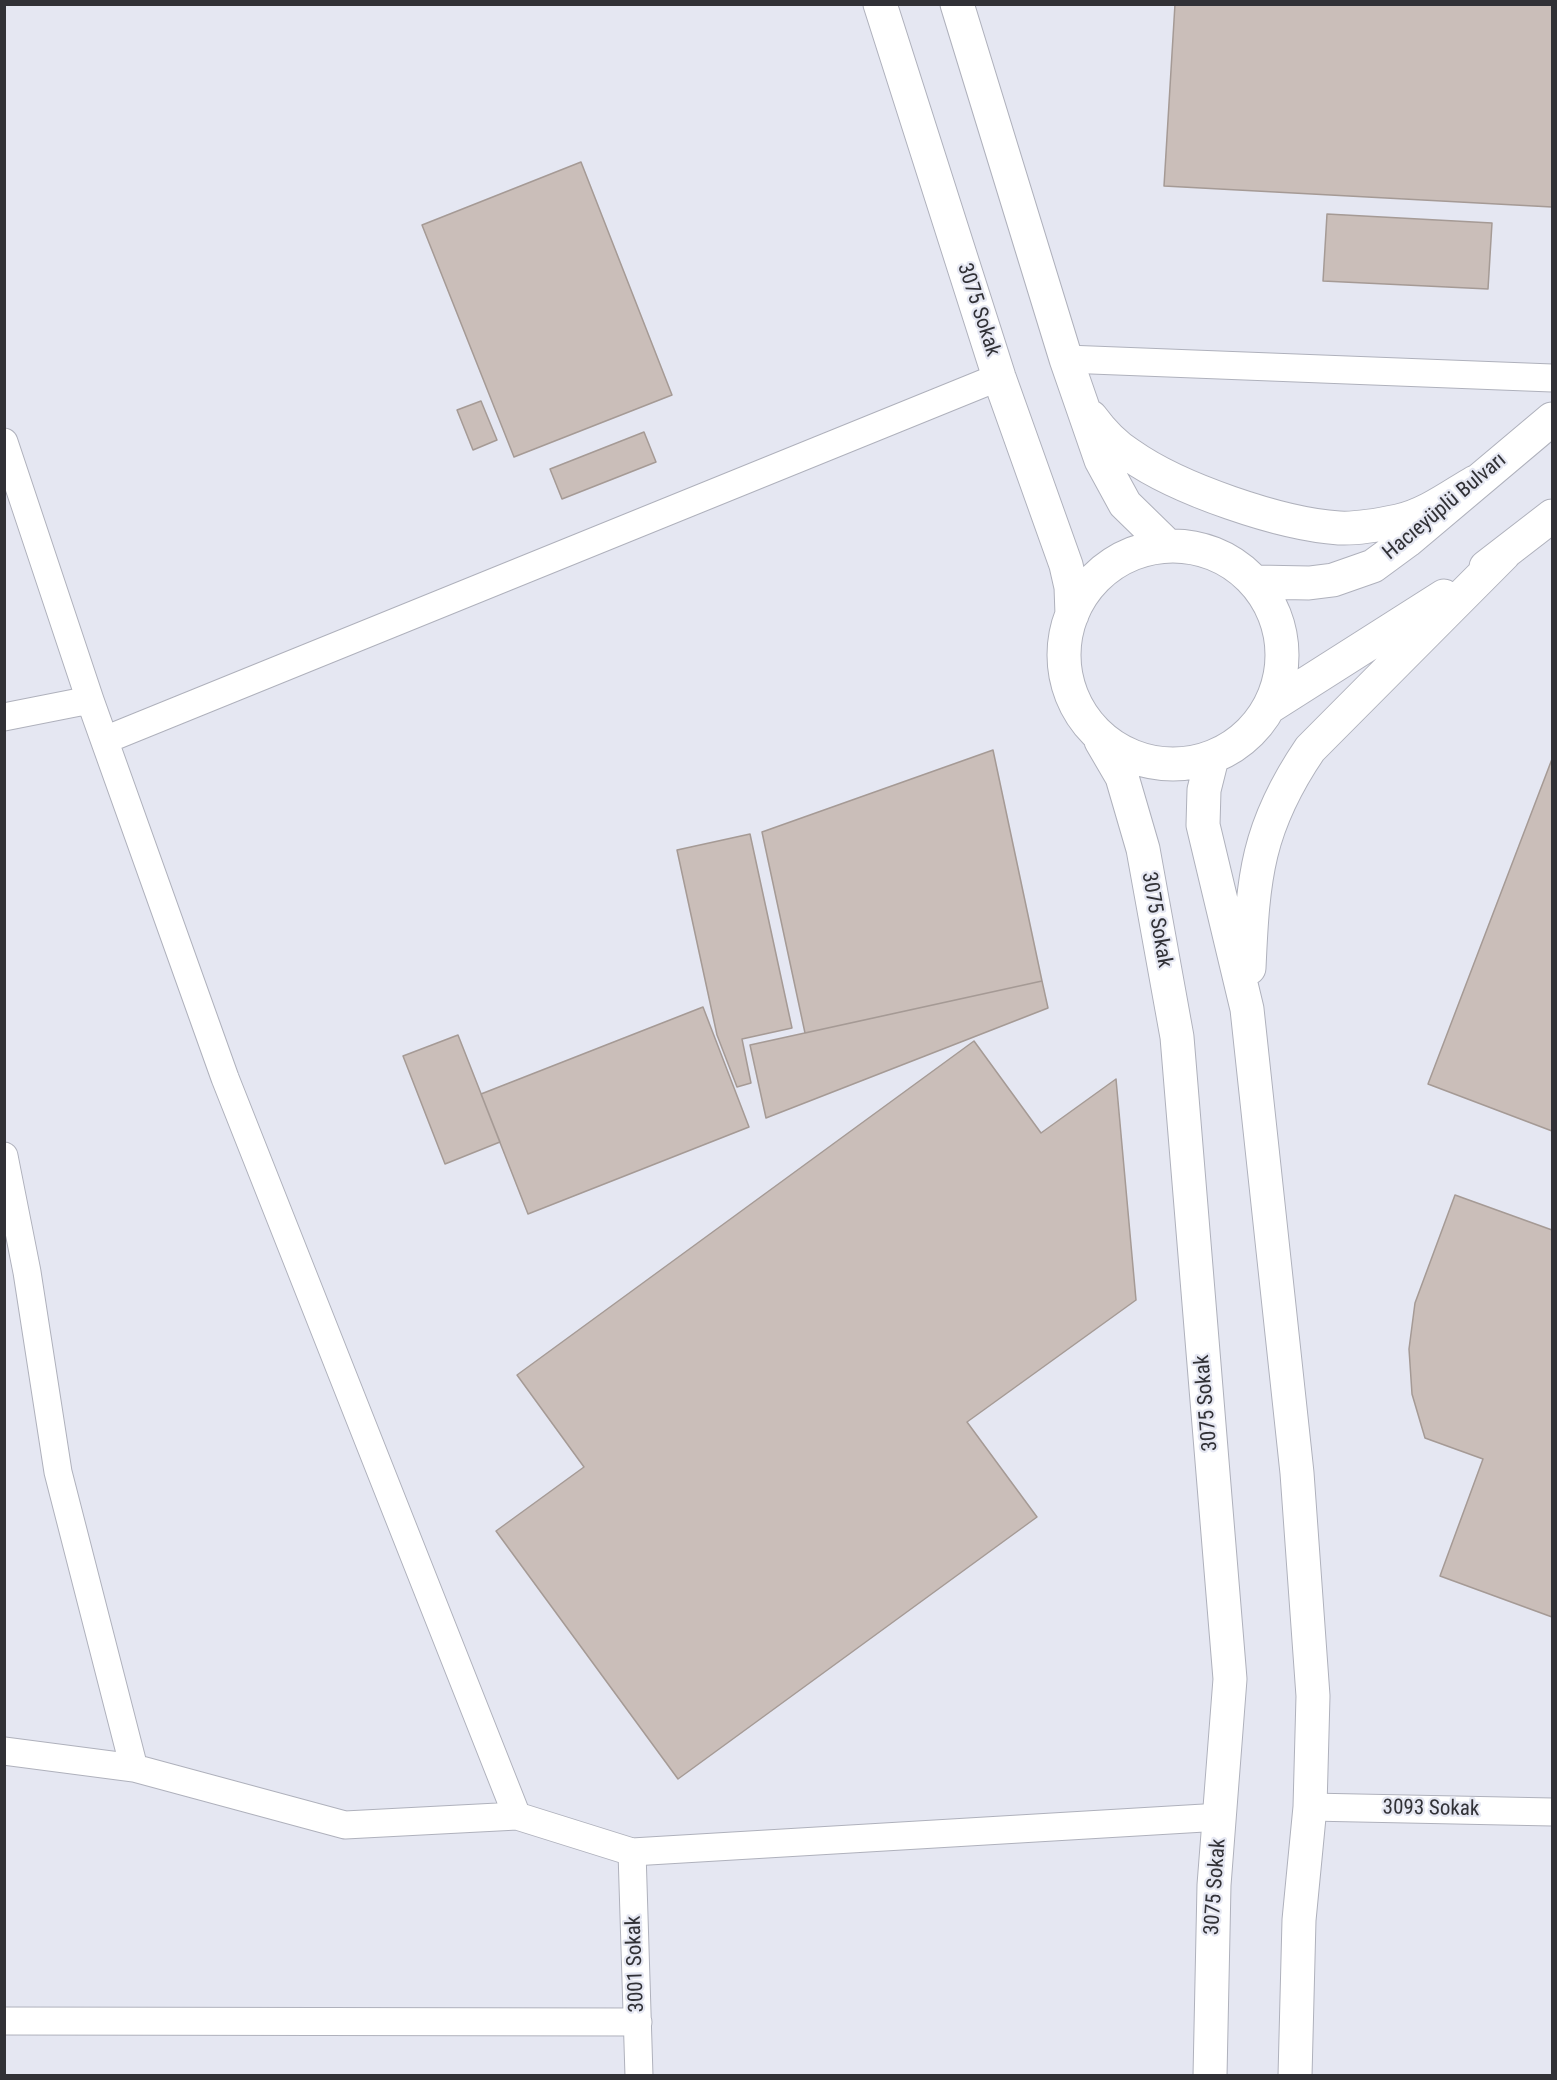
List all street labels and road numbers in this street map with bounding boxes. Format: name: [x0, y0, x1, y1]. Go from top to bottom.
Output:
street label: 3075 Sokak: [951, 260, 1005, 360]
street label: Hacıeyüplü Bulvarı: [1378, 448, 1512, 566]
street label: 3075 Sokak: [1135, 870, 1177, 970]
street label: 3075 Sokak: [1190, 1354, 1224, 1452]
street label: 3093 Sokak: [1382, 1796, 1480, 1822]
street label: 3075 Sokak: [1200, 1838, 1232, 1936]
street label: 3001 Sokak: [622, 1915, 650, 2013]

